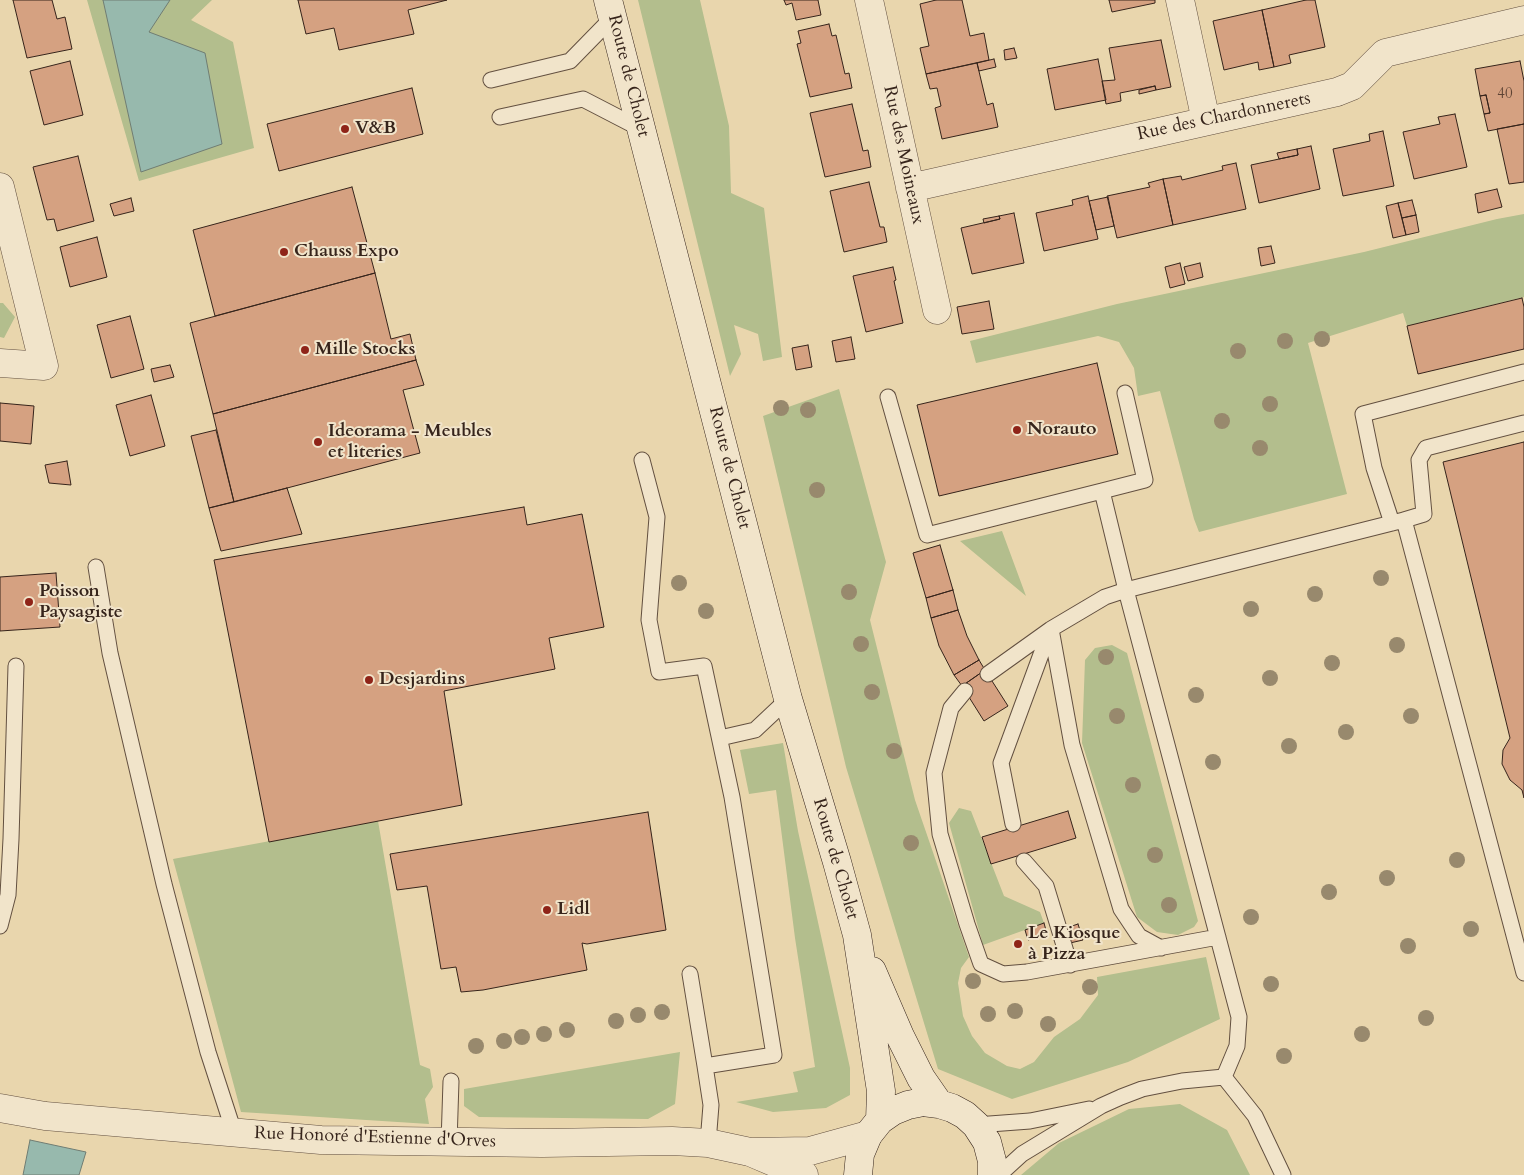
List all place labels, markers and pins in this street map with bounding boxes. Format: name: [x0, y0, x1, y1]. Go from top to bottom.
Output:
place label: V&B: [355, 118, 396, 140]
marker: V&B: [339, 123, 351, 135]
place label: Chauss Expo: [294, 241, 399, 263]
marker: Chauss Expo: [278, 246, 290, 258]
place label: Mille Stocks: [315, 339, 415, 361]
marker: Mille Stocks: [299, 344, 311, 356]
place label: Norauto: [1027, 419, 1097, 441]
place label: Ideorama - Meubles et literies: [328, 421, 492, 464]
marker: Norauto: [1011, 424, 1023, 436]
marker: Ideorama - Meubles et literies: [312, 436, 324, 448]
place label: Poisson Paysagiste: [39, 581, 123, 624]
marker: Poisson Paysagiste: [23, 596, 35, 608]
place label: Desjardins: [379, 669, 465, 691]
marker: Desjardins: [363, 674, 375, 686]
place label: Lidl: [557, 899, 590, 921]
marker: Lidl: [541, 904, 553, 916]
place label: Le Kiosque à Pizza: [1028, 923, 1120, 966]
marker: Le Kiosque à Pizza: [1012, 938, 1024, 950]

